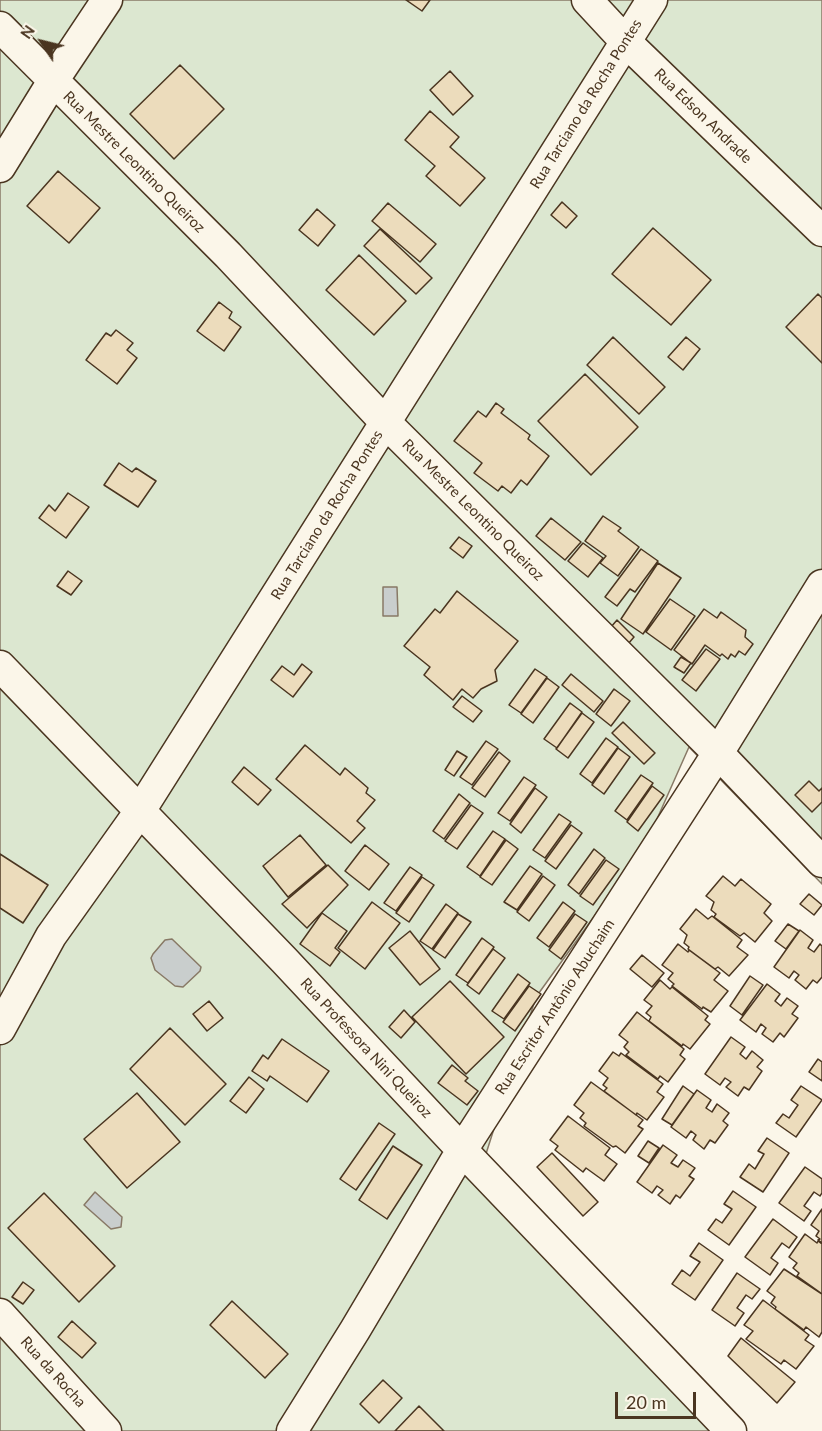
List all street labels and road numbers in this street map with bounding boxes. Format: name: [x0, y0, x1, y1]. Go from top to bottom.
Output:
street label: Rua Tarciano da Rocha Pontes: [526, 16, 646, 192]
street label: Rua Edson Andrade: [650, 65, 756, 167]
street label: Rua Mestre Leontino Queiroz: [59, 87, 209, 237]
street label: Rua Tarciano da Rocha Pontes: [267, 427, 387, 603]
street label: Rua Mestre Leontino Queiroz: [398, 435, 548, 585]
street label: Rua Escritor Antônio Abuchaim: [491, 916, 619, 1098]
street label: Rua Professora Nini Queiroz: [296, 974, 436, 1122]
street label: Rua da Rocha: [17, 1333, 89, 1411]

